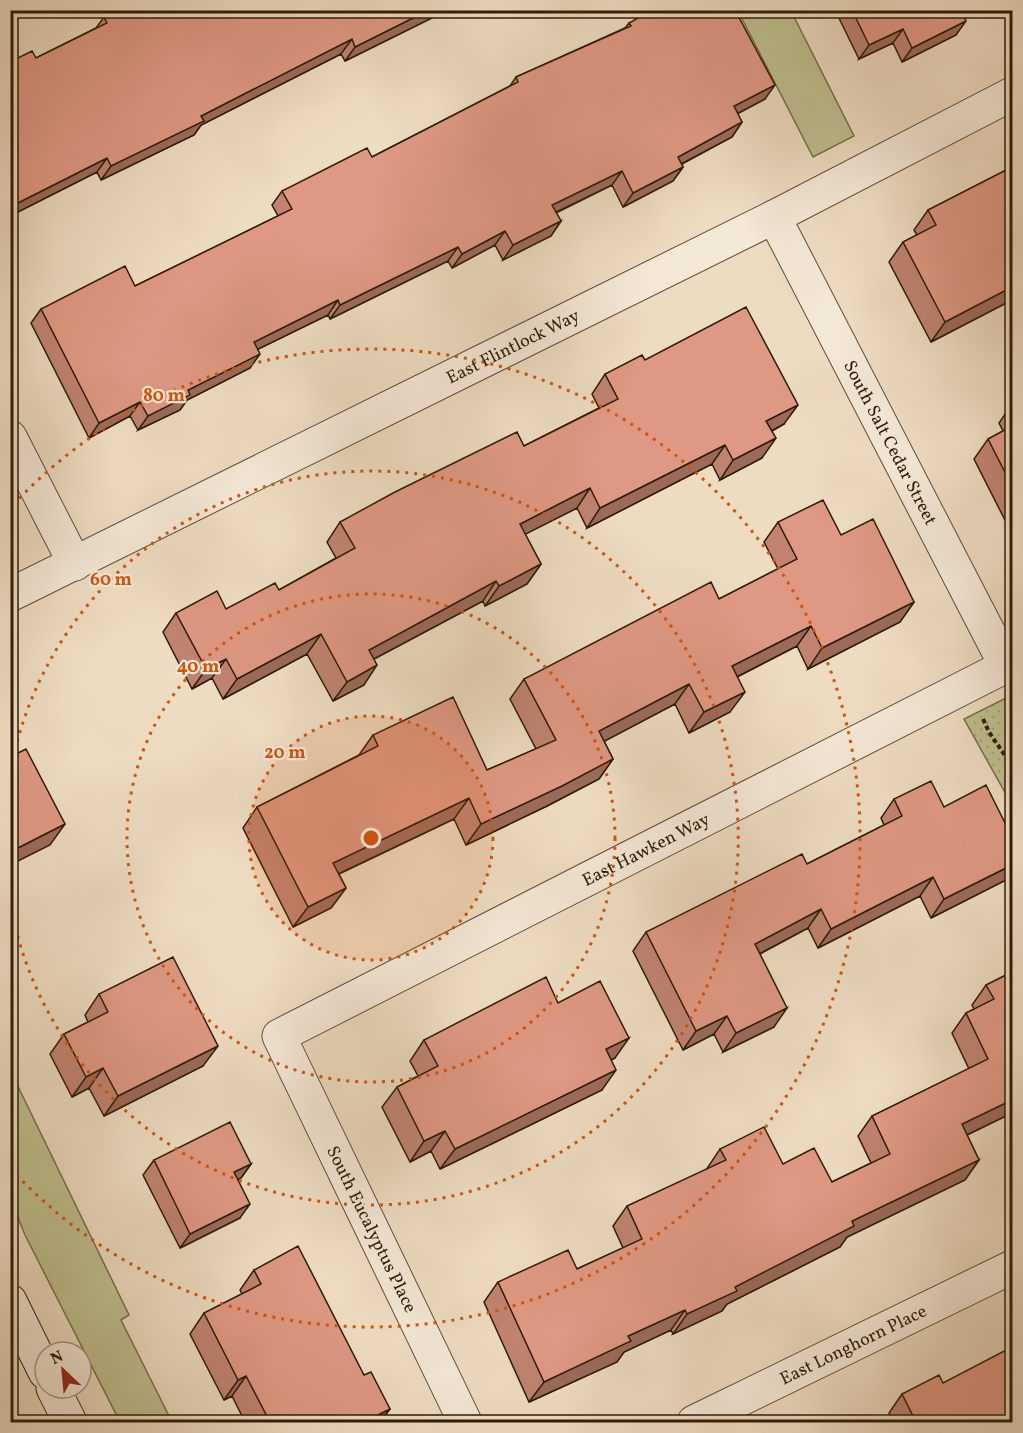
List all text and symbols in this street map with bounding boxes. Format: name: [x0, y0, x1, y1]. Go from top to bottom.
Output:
street label: East Flintlock Way: [443, 304, 585, 391]
street label: South Salt Cedar Street: [836, 357, 942, 530]
text: 80 m: [143, 384, 185, 409]
text: 60 m: [90, 568, 132, 593]
text: 40 m: [177, 655, 219, 680]
text: 20 m: [264, 741, 306, 766]
street label: East Hawken Way: [578, 808, 715, 894]
centre of rings: [361, 828, 381, 848]
street label: South Eucalyptus Place: [319, 1142, 422, 1317]
street label: East Longhorn Place: [776, 1299, 931, 1392]
north arrow: [33, 1340, 93, 1400]
text: N: [47, 1346, 68, 1371]

